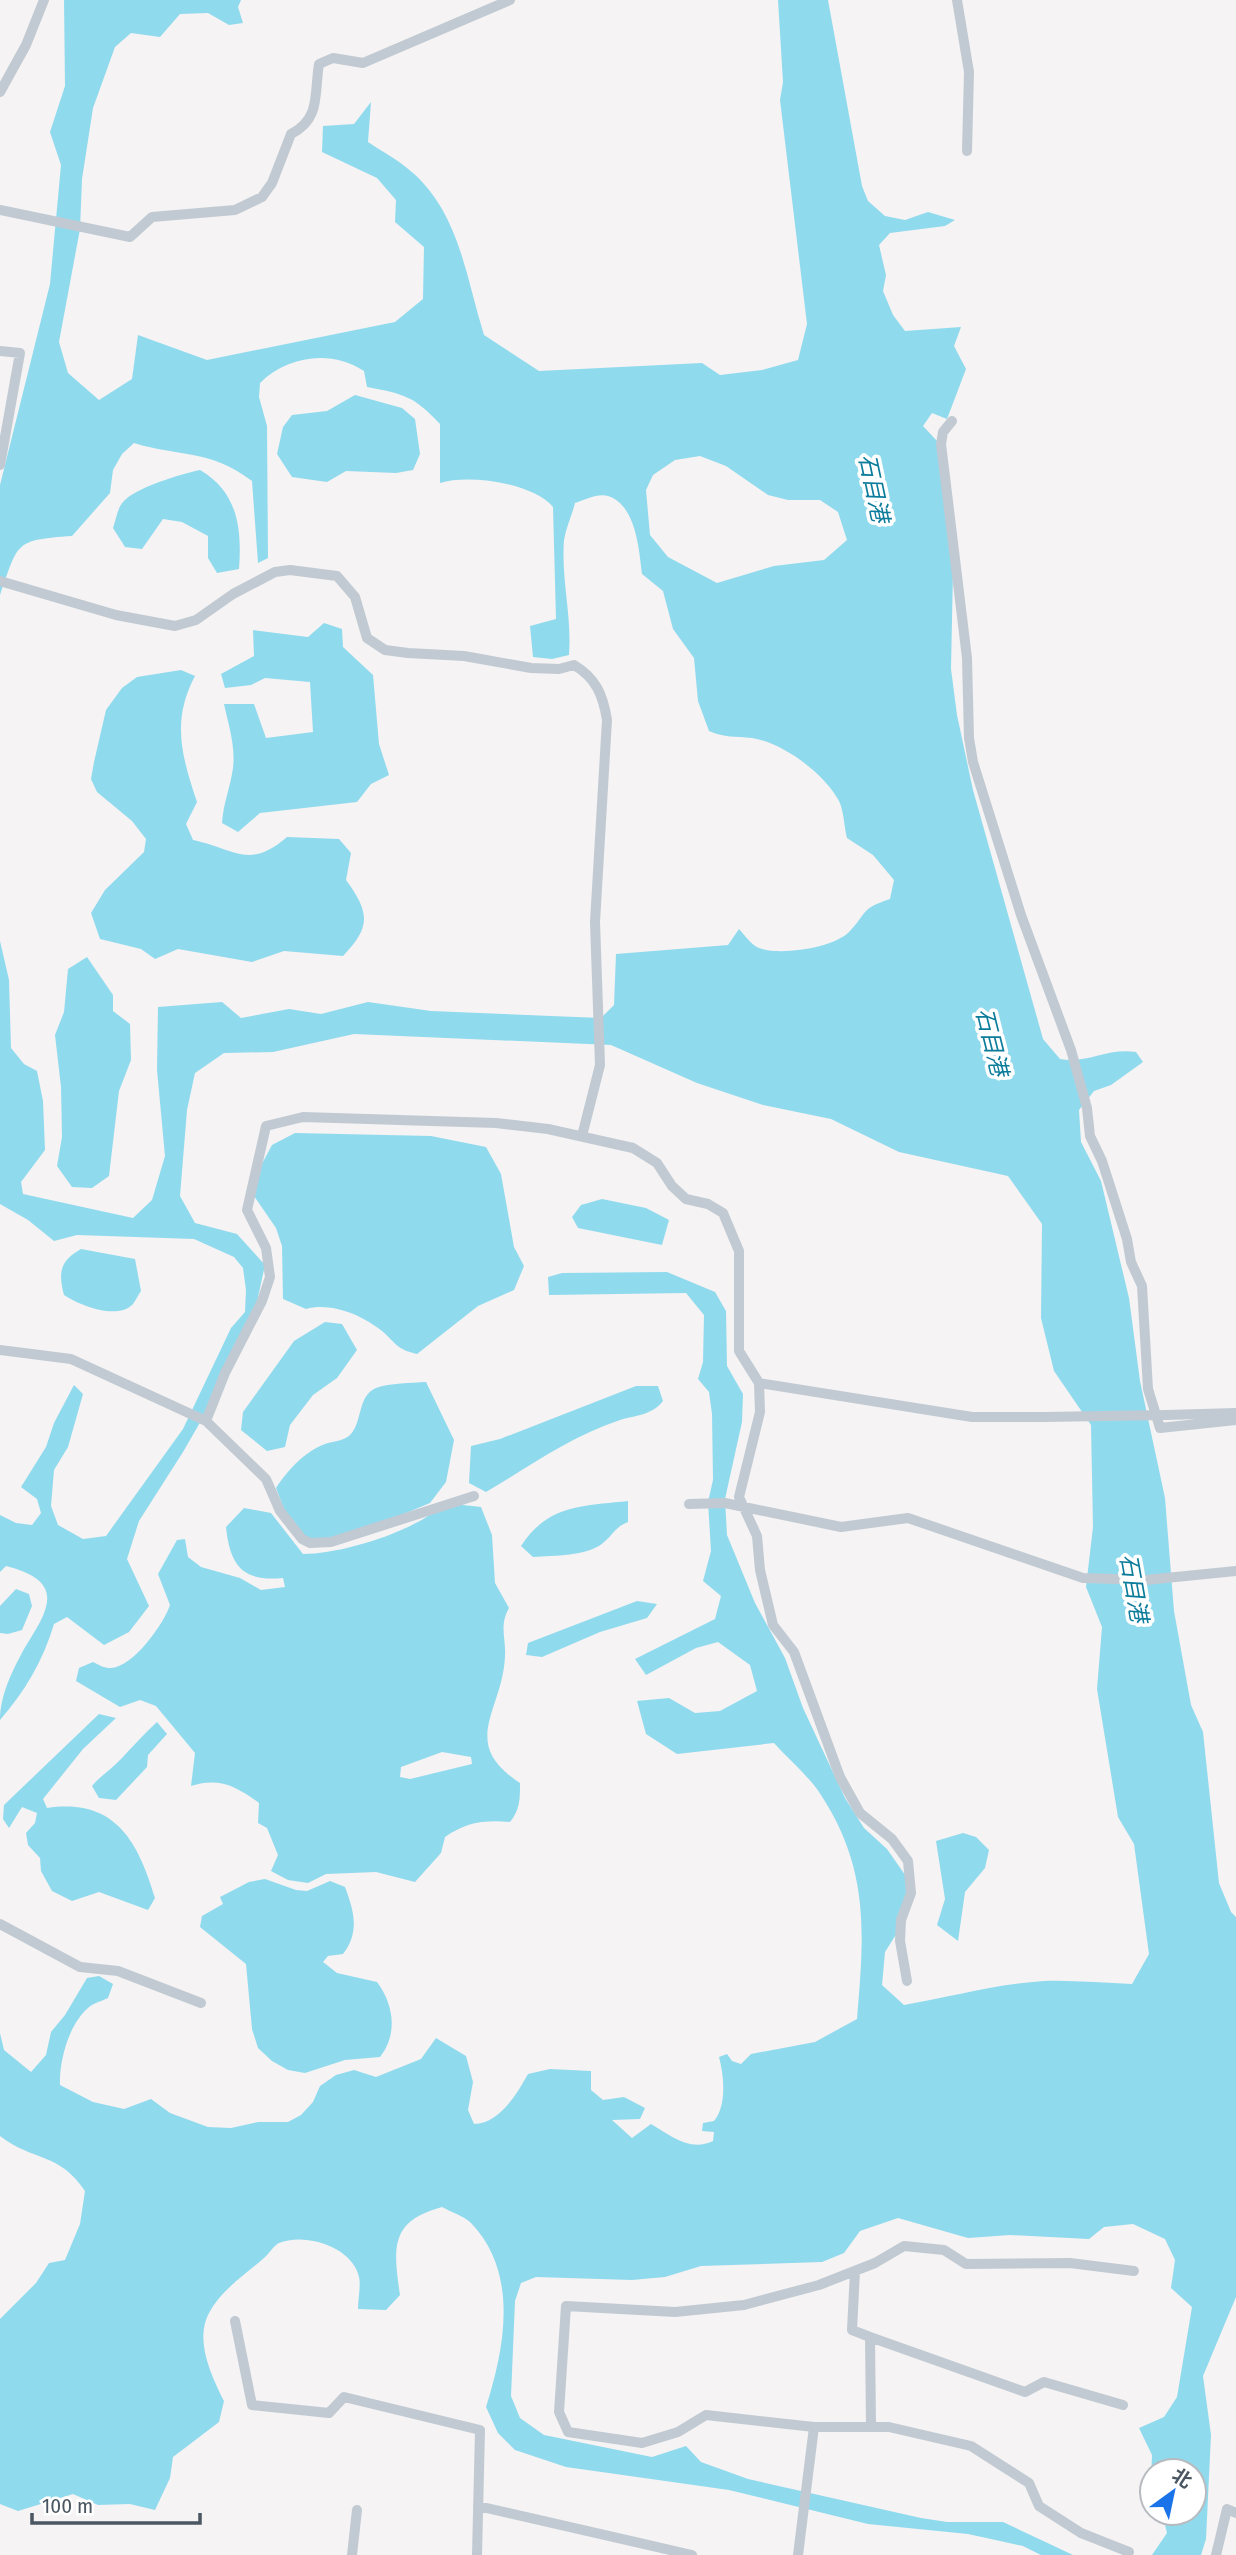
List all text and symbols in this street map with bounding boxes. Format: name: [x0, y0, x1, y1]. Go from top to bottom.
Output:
water label: 石目港: [853, 451, 895, 528]
water label: 石目港: [970, 1005, 1015, 1082]
water label: 石目港: [1114, 1552, 1154, 1627]
north arrow: [1138, 2457, 1208, 2527]
text: 北: [1168, 2463, 1196, 2493]
scale bar: [32, 2482, 200, 2526]
text: 100 m: [42, 2493, 93, 2519]

